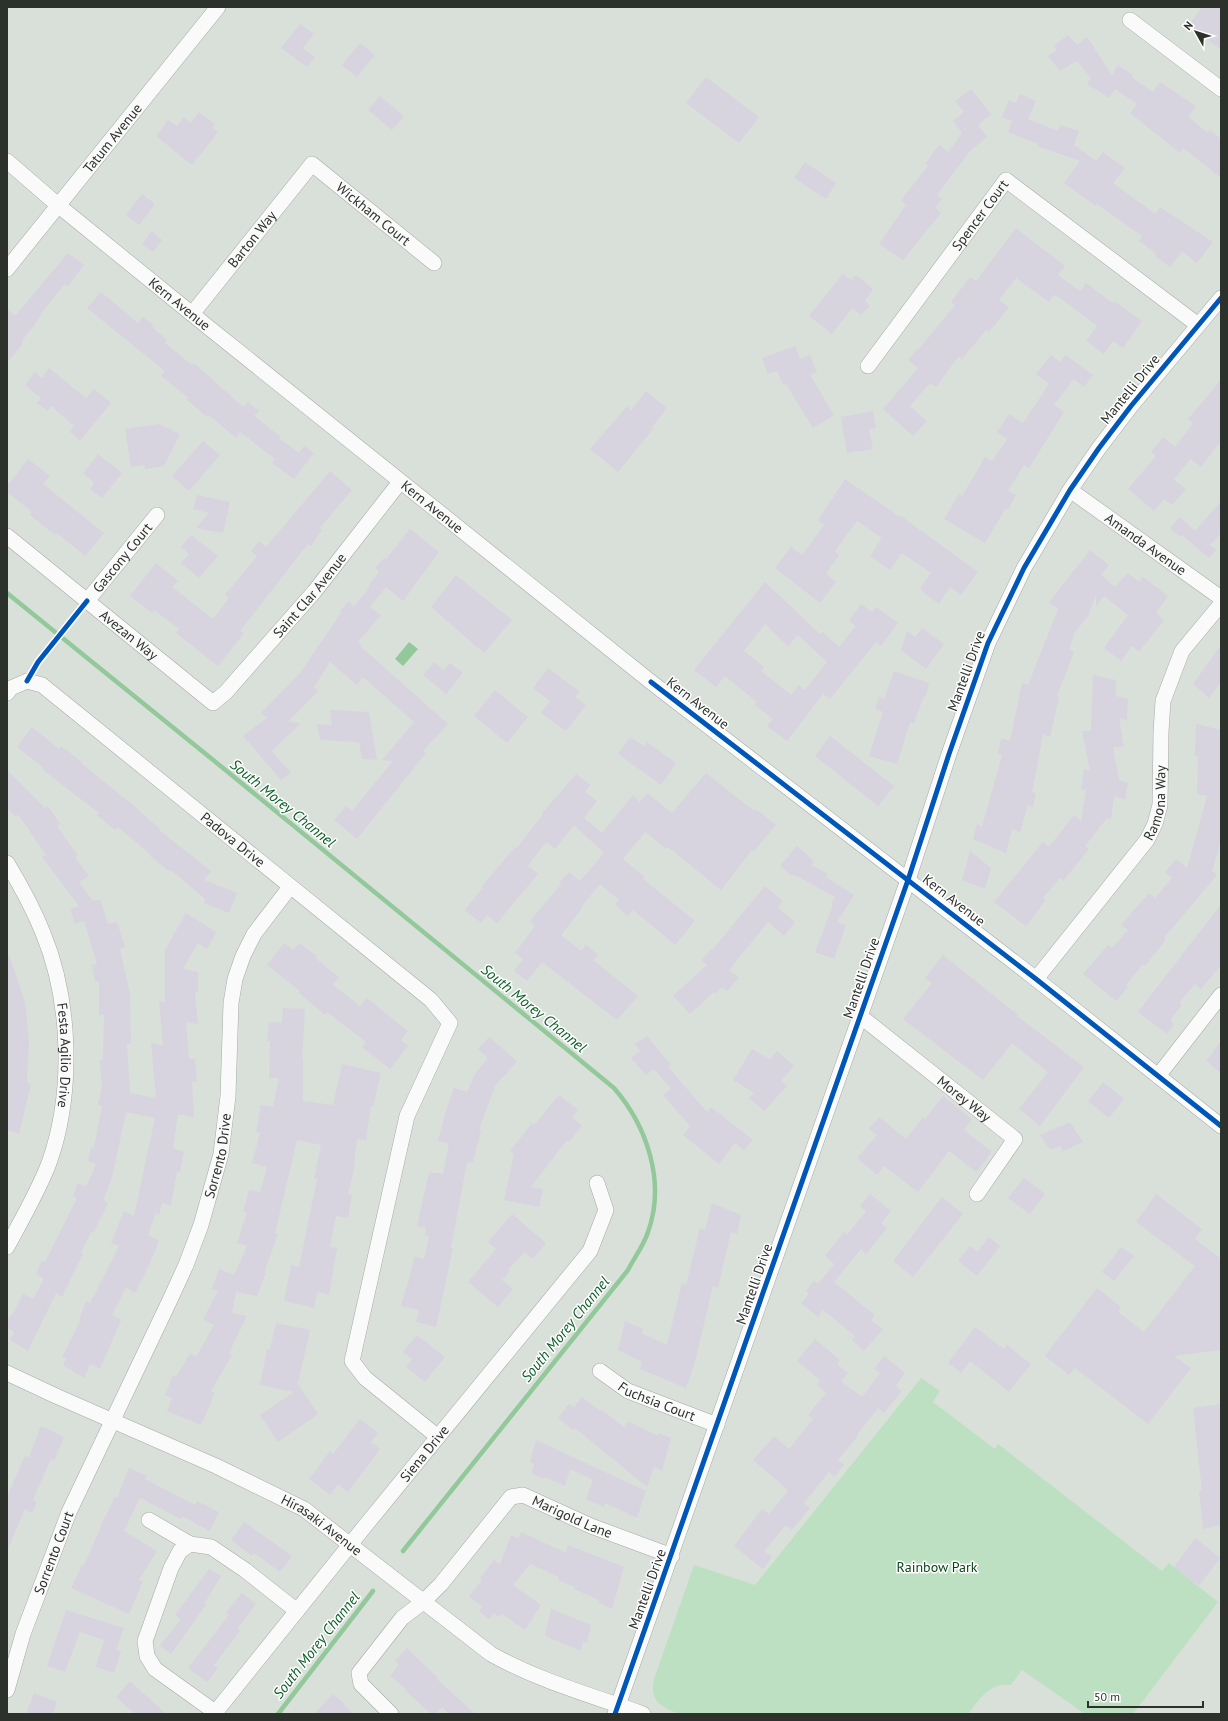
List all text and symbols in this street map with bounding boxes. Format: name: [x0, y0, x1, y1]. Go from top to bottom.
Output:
north arrow: [1176, 12, 1216, 52]
text: N: [1181, 18, 1196, 33]
street label: Tatum Avenue: [79, 100, 146, 177]
street label: Spencer Court: [948, 176, 1012, 254]
street label: Wickham Court: [332, 178, 414, 249]
street label: Barton Way: [224, 206, 281, 271]
street label: Kern Avenue: [145, 273, 214, 334]
street label: Mantelli Drive: [1096, 351, 1164, 427]
street label: Kern Avenue: [397, 476, 467, 537]
street label: Amanda Avenue: [1101, 509, 1190, 579]
street label: Gascony Court: [89, 519, 156, 596]
street label: Saint Clar Avenue: [269, 549, 350, 642]
street label: Avezan Way: [96, 606, 162, 664]
street label: Mantelli Drive: [943, 628, 989, 714]
street label: Kern Avenue: [663, 673, 733, 733]
water label: South Morey Channel: [226, 755, 340, 851]
street label: Ramona Way: [1139, 764, 1170, 843]
street label: Padova Drive: [197, 808, 269, 871]
street label: Kern Avenue: [919, 870, 989, 930]
street label: Mantelli Drive: [839, 935, 883, 1021]
water label: South Morey Channel: [477, 960, 591, 1056]
street label: Festa Agilio Drive: [53, 1002, 75, 1109]
street label: Morey Way: [933, 1072, 995, 1126]
street label: Sorrento Drive: [200, 1112, 235, 1200]
street label: Mantelli Drive: [732, 1241, 776, 1327]
water label: South Morey Channel: [517, 1272, 613, 1386]
street label: Fuchsia Court: [614, 1378, 698, 1425]
street label: Siena Drive: [396, 1421, 453, 1485]
street label: Hirasaki Avenue: [278, 1490, 366, 1560]
street label: Marigold Lane: [529, 1491, 615, 1542]
street label: Sorrento Court: [30, 1508, 78, 1597]
street label: Mantelli Drive: [624, 1546, 670, 1632]
park label: Rainbow Park: [897, 1558, 978, 1576]
water label: South Morey Channel: [268, 1588, 364, 1702]
scale bar: [1088, 1683, 1203, 1709]
text: 50 m: [1094, 1689, 1120, 1704]

